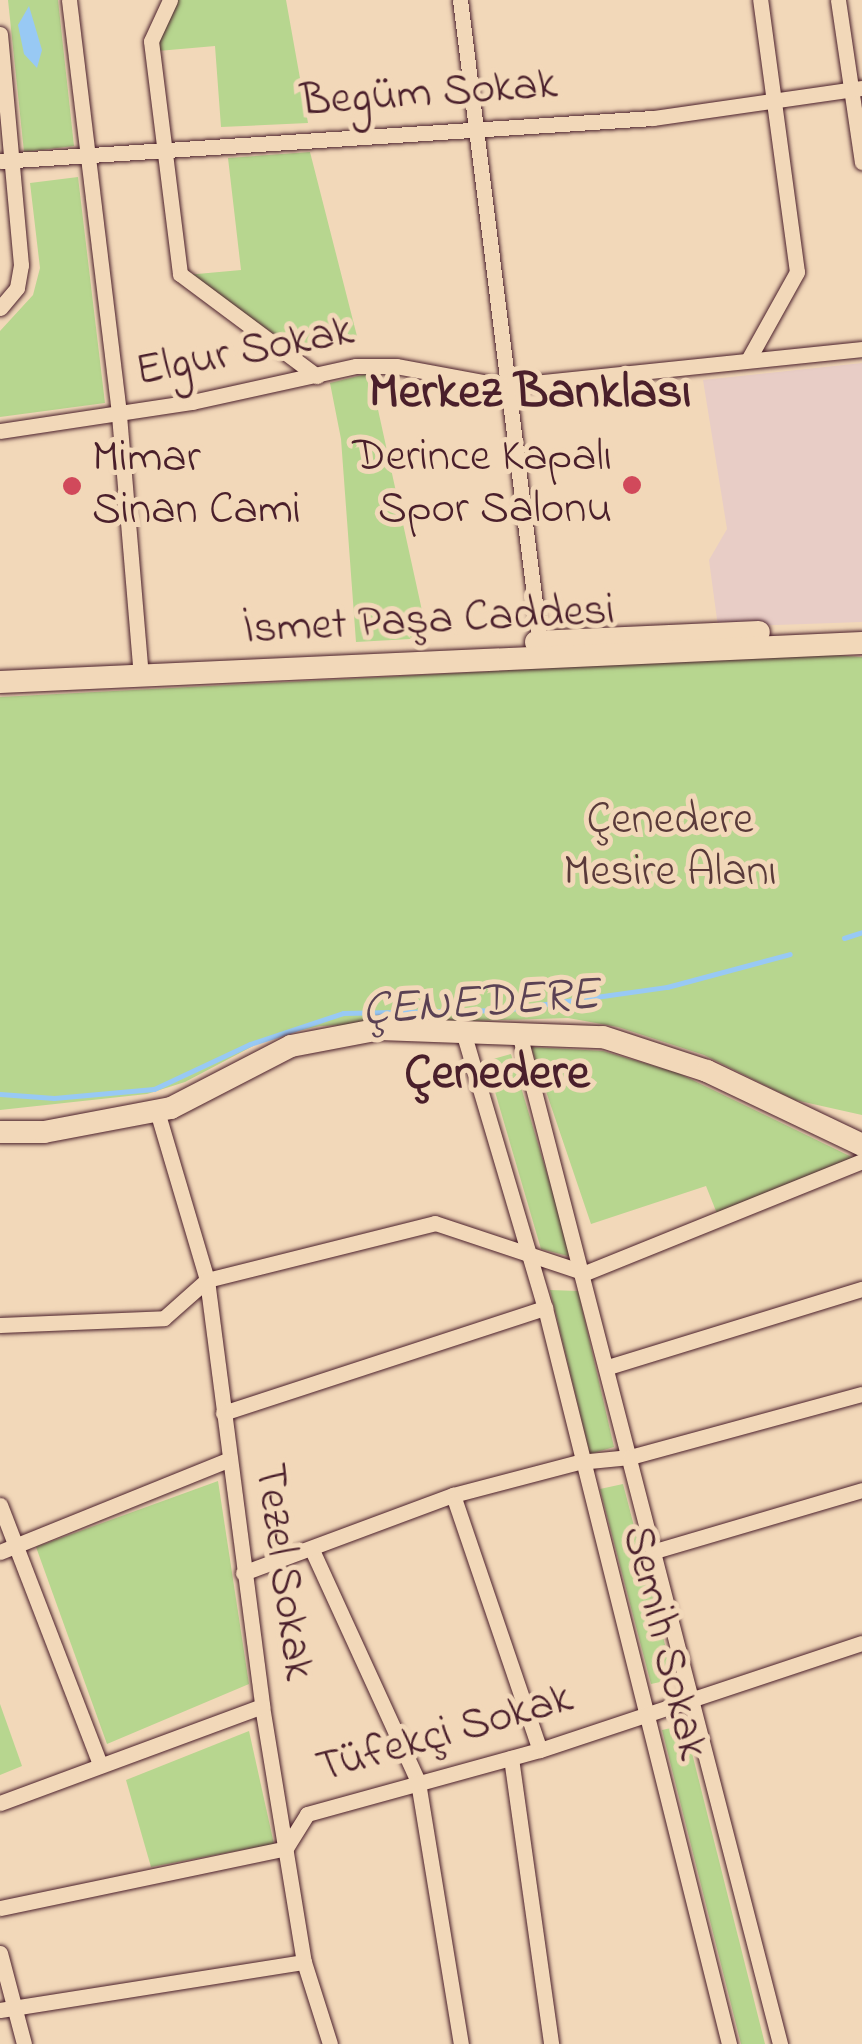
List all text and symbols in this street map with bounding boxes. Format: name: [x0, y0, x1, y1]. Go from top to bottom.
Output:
street label: Begüm Sokak: [299, 59, 559, 131]
street label: Elgur Sokak: [132, 305, 358, 401]
district label: Merkez Banklası: [368, 364, 692, 424]
place label: Derince Kapalı Spor Salonu: [353, 432, 612, 538]
place label: Mimar Sinan Cami: [92, 433, 301, 539]
marker: Derince Kapalı Spor Salonu: [621, 474, 643, 496]
marker: Mimar Sinan Cami: [61, 475, 83, 497]
street label: İsmet Paşa Caddesi: [242, 585, 616, 659]
park label: Çenedere Mesire Alanı: [563, 795, 777, 901]
water label: ÇENEDERE: [360, 967, 600, 1041]
district label: Çenedere: [404, 1045, 590, 1105]
street label: Tezel Sokak: [240, 1460, 324, 1684]
street label: Semih Sokak: [608, 1520, 718, 1766]
street label: Tüfekçi Sokak: [311, 1673, 579, 1797]

